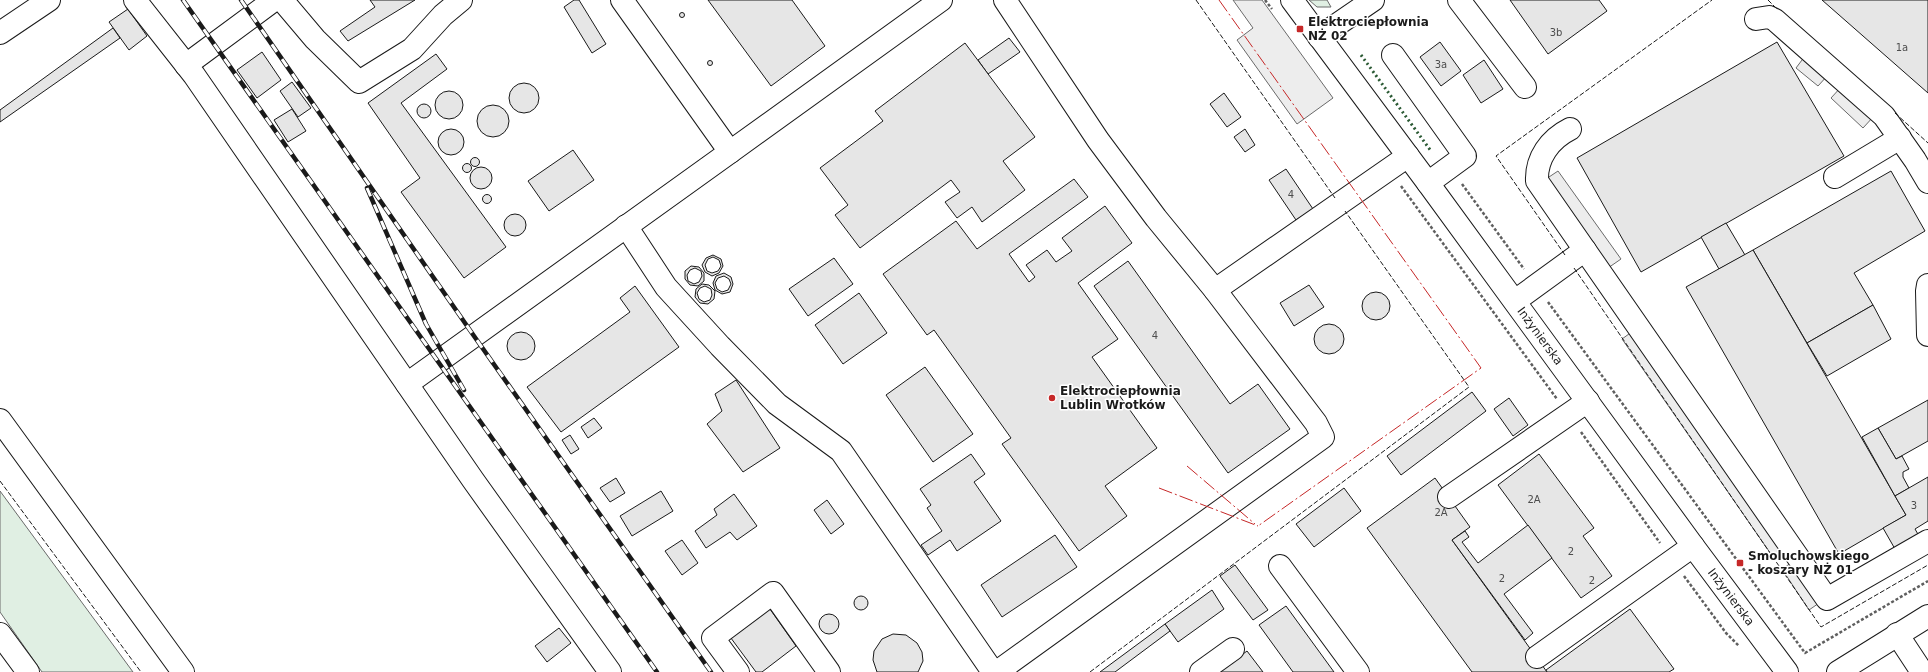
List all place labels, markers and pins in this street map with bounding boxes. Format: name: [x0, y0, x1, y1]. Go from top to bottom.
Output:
place label: Elektrociepłownia NŻ 02: [1308, 15, 1429, 43]
marker: Elektrociepłownia NŻ 02: [1295, 24, 1305, 34]
place label: Elektrociepłownia Lublin Wrotków: [1060, 384, 1181, 412]
marker: Elektrociepłownia Lublin Wrotków: [1047, 393, 1057, 403]
place label: Smoluchowskiego - koszary NŻ 01: [1748, 549, 1869, 577]
marker: Smoluchowskiego - koszary NŻ 01: [1735, 558, 1745, 568]

